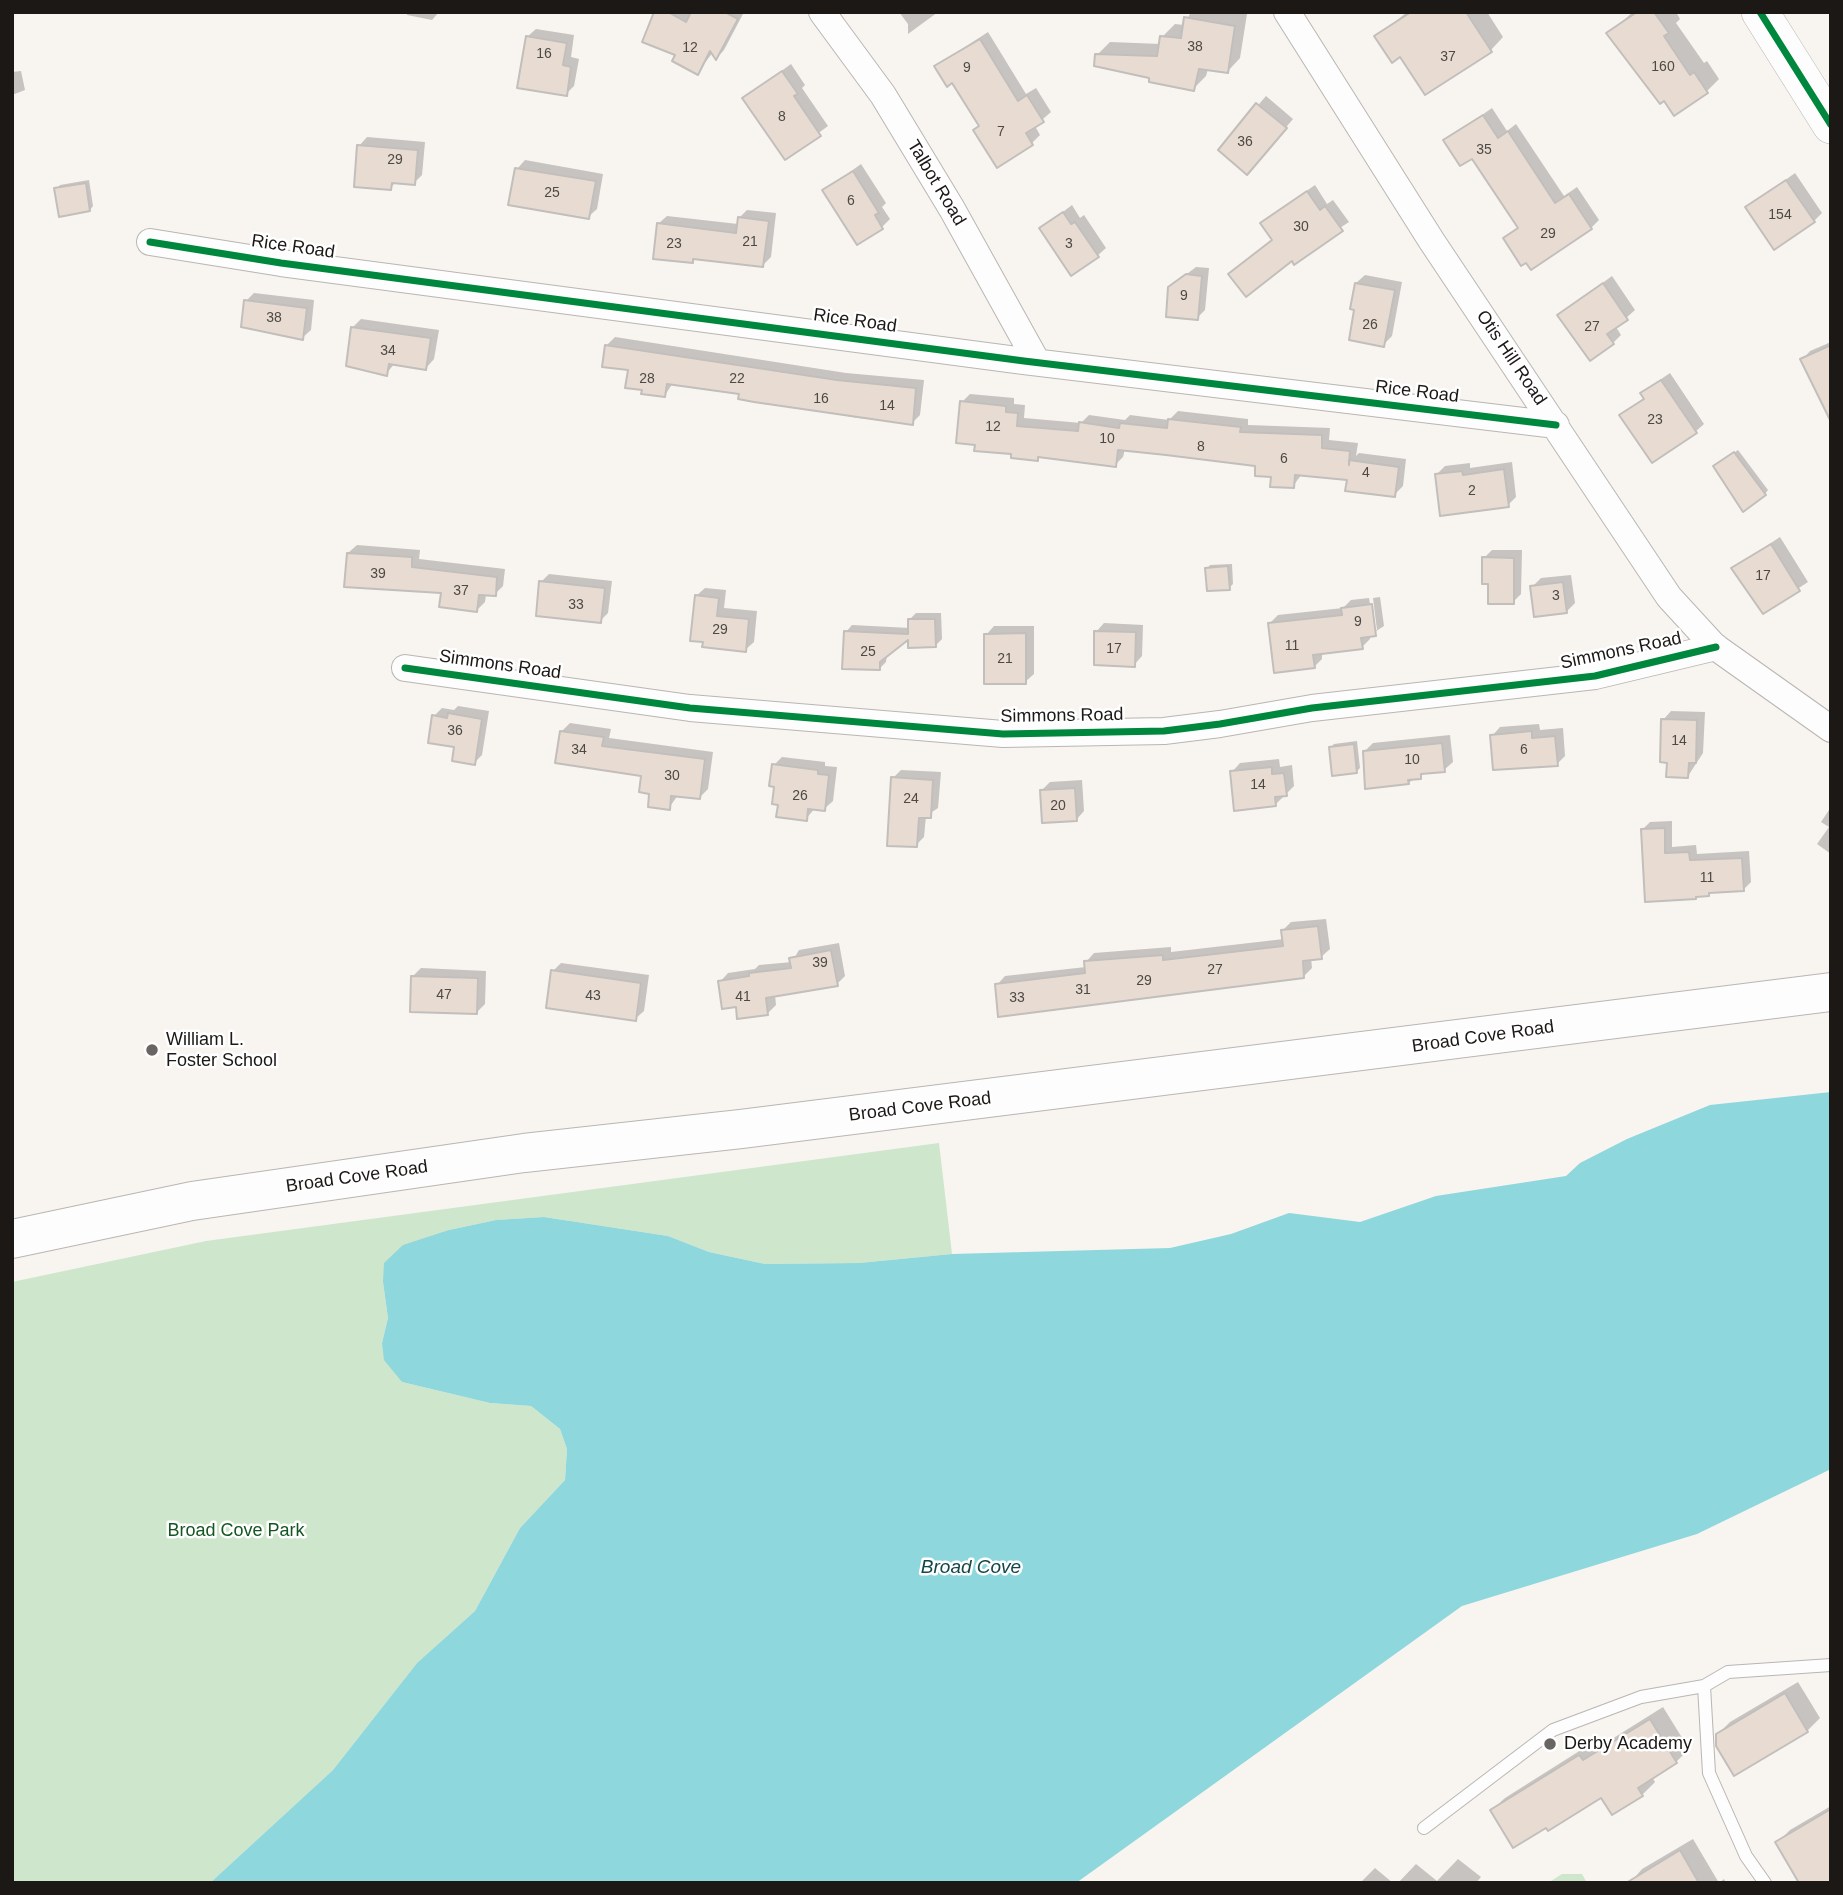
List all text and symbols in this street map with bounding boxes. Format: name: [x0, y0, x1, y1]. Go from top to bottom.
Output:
house number: 38: [1187, 39, 1203, 55]
house number: 12: [682, 40, 698, 56]
house number: 16: [536, 46, 552, 62]
house number: 37: [1440, 49, 1456, 65]
house number: 160: [1651, 59, 1675, 75]
house number: 9: [963, 60, 971, 76]
house number: 8: [778, 109, 786, 125]
house number: 7: [997, 124, 1005, 140]
house number: 36: [1237, 134, 1253, 150]
street label: Talbot Road: [902, 136, 970, 230]
house number: 35: [1476, 142, 1492, 158]
house number: 29: [387, 152, 403, 168]
house number: 25: [544, 185, 560, 201]
house number: 6: [847, 193, 855, 209]
house number: 154: [1768, 207, 1792, 223]
house number: 30: [1293, 219, 1309, 235]
house number: 29: [1540, 226, 1556, 242]
street label: Rice Road: [250, 230, 336, 264]
house number: 21: [742, 234, 758, 250]
house number: 23: [666, 236, 682, 252]
house number: 3: [1065, 236, 1073, 252]
house number: 9: [1180, 288, 1188, 304]
street label: Rice Road: [812, 304, 898, 338]
street label: Otis Hill Road: [1471, 306, 1551, 410]
house number: 38: [266, 310, 282, 326]
house number: 26: [1362, 317, 1378, 333]
house number: 27: [1584, 319, 1600, 335]
house number: 34: [380, 343, 396, 359]
house number: 28: [639, 371, 655, 387]
house number: 22: [729, 371, 745, 387]
street label: Rice Road: [1374, 376, 1460, 408]
house number: 16: [813, 391, 829, 407]
house number: 14: [879, 398, 895, 414]
house number: 23: [1647, 412, 1663, 428]
house number: 12: [985, 419, 1001, 435]
house number: 10: [1099, 431, 1115, 447]
house number: 8: [1197, 439, 1205, 455]
house number: 6: [1280, 451, 1288, 467]
house number: 4: [1362, 465, 1370, 481]
house number: 2: [1468, 483, 1476, 499]
house number: 39: [370, 566, 386, 582]
house number: 17: [1755, 568, 1771, 584]
house number: 37: [453, 583, 469, 599]
house number: 3: [1552, 588, 1560, 604]
house number: 33: [568, 597, 584, 613]
house number: 9: [1354, 614, 1362, 630]
house number: 29: [712, 622, 728, 638]
street label: Simmons Road: [1559, 628, 1683, 674]
house number: 11: [1285, 638, 1299, 654]
house number: 17: [1106, 641, 1122, 657]
house number: 25: [860, 644, 876, 660]
street label: Simmons Road: [438, 646, 562, 684]
house number: 21: [997, 651, 1013, 667]
street label: Simmons Road: [1000, 704, 1124, 728]
house number: 36: [447, 723, 463, 739]
house number: 14: [1671, 733, 1687, 749]
house number: 34: [571, 742, 587, 758]
house number: 6: [1520, 742, 1528, 758]
house number: 10: [1404, 752, 1420, 768]
house number: 30: [664, 768, 680, 784]
house number: 14: [1250, 777, 1266, 793]
house number: 26: [792, 788, 808, 804]
house number: 24: [903, 791, 919, 807]
house number: 20: [1050, 798, 1066, 814]
house number: 11: [1700, 870, 1714, 886]
house number: 39: [812, 955, 828, 971]
house number: 27: [1207, 962, 1223, 978]
house number: 29: [1136, 973, 1152, 989]
house number: 31: [1075, 982, 1091, 998]
house number: 47: [436, 987, 452, 1003]
house number: 43: [585, 988, 601, 1004]
house number: 41: [735, 989, 751, 1005]
house number: 33: [1009, 990, 1025, 1006]
street label: Broad Cove Road: [1411, 1016, 1555, 1058]
place label: William L. Foster School: [166, 1029, 277, 1072]
marker: William L. Foster School: [144, 1042, 160, 1058]
street label: Broad Cove Road: [848, 1088, 992, 1126]
street label: Broad Cove Road: [285, 1156, 429, 1198]
park label: Broad Cove Park: [167, 1520, 305, 1542]
water label: Broad Cove: [921, 1557, 1021, 1579]
place label: Derby Academy: [1564, 1733, 1692, 1755]
marker: Derby Academy: [1542, 1736, 1558, 1752]

